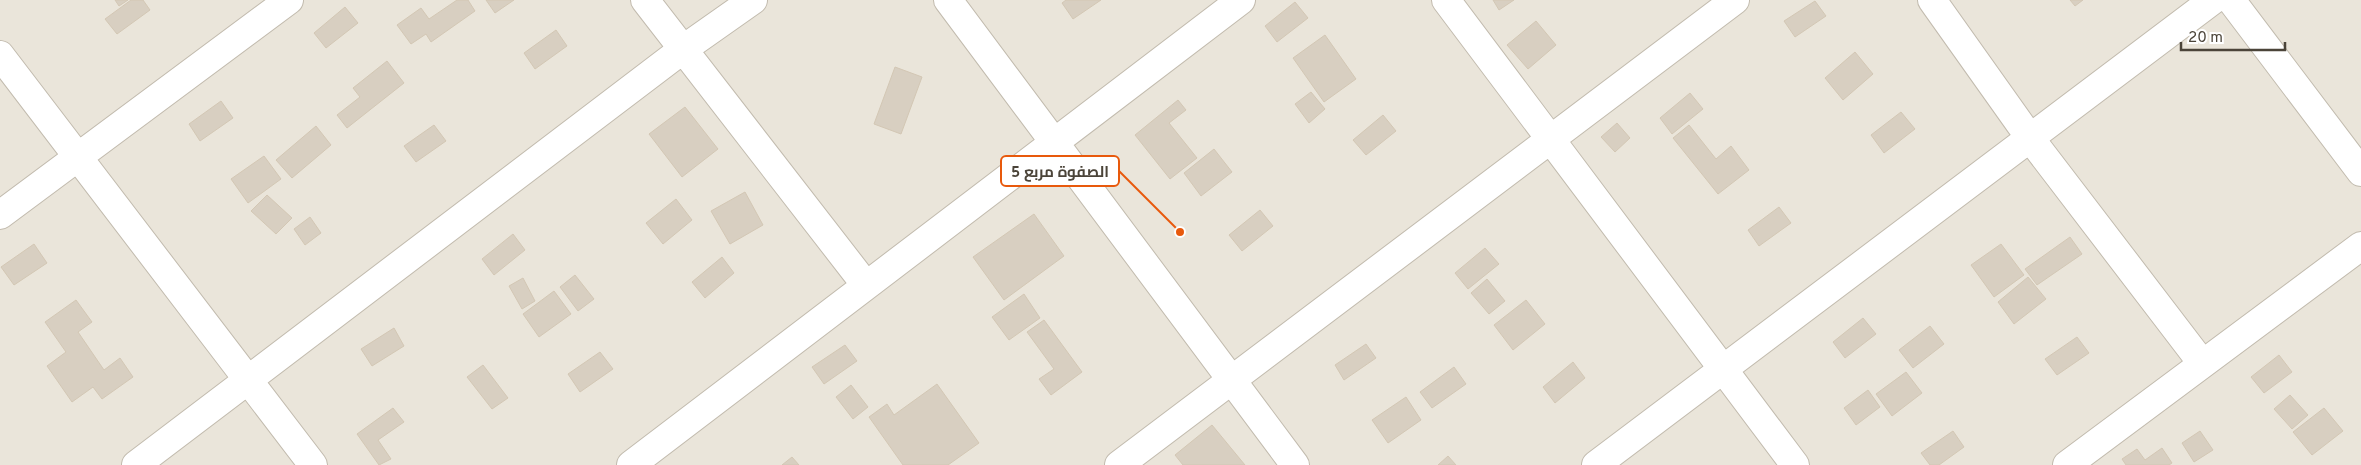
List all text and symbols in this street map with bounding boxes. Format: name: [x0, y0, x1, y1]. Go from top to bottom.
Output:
scale bar: [2181, 20, 2285, 52]
text: 20 m: [2188, 29, 2223, 48]
callout: الصفوة مربع 5: [1001, 156, 1119, 186]
text: الصفوة مربع 5: [1011, 164, 1109, 183]

